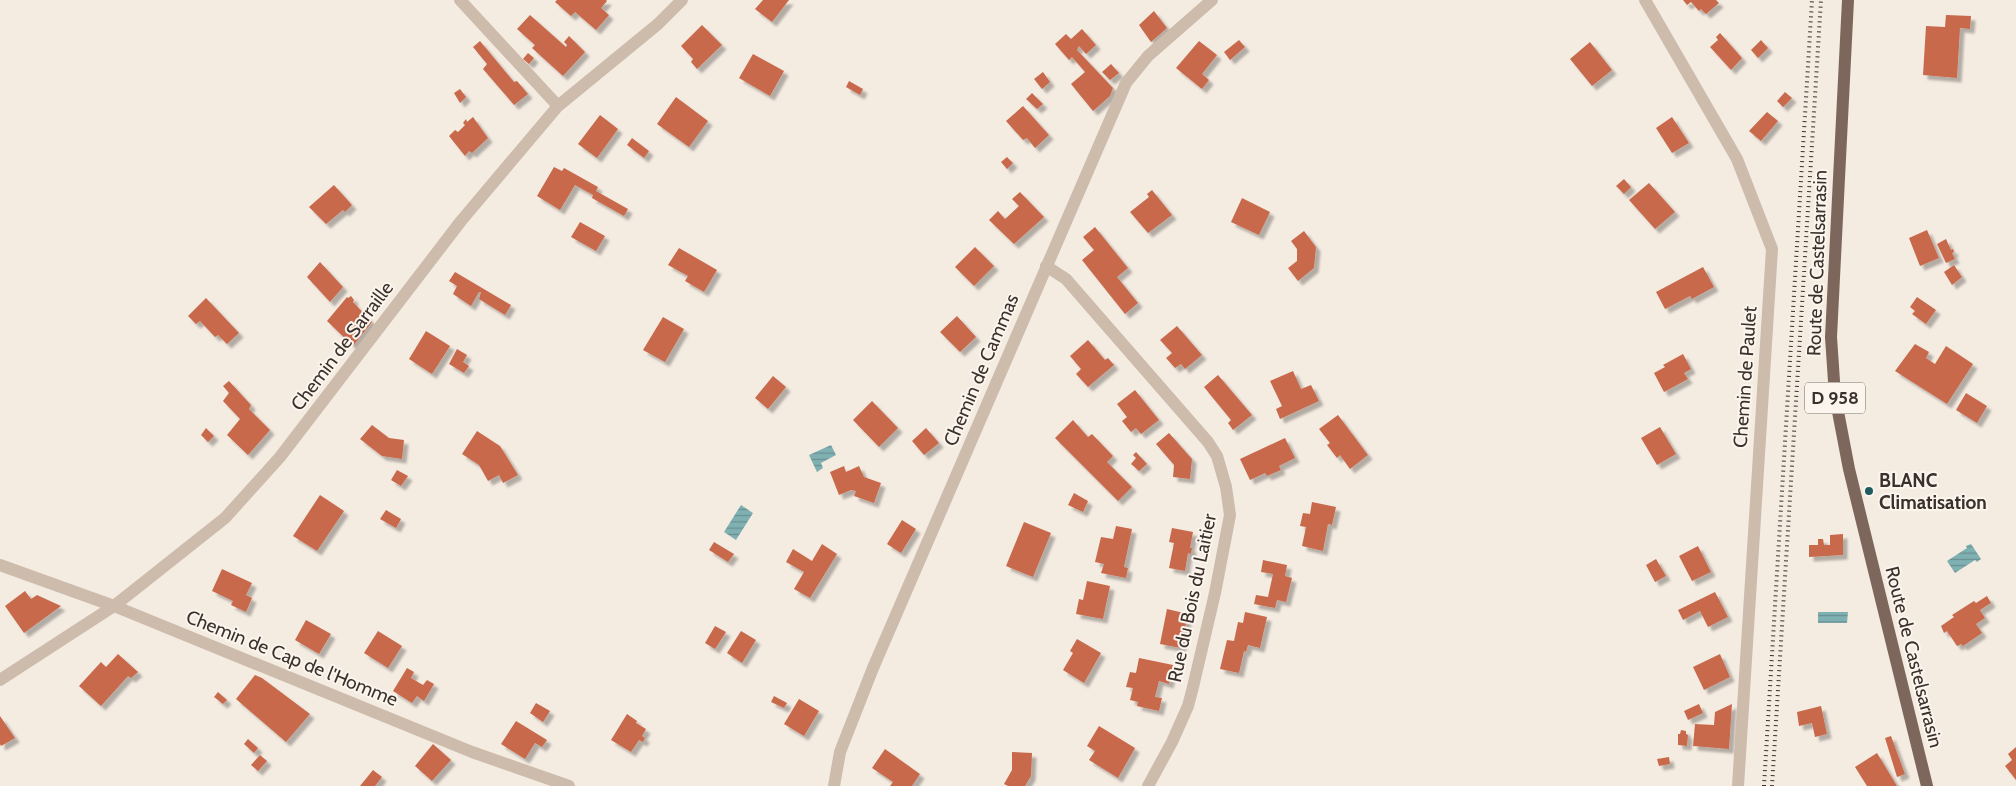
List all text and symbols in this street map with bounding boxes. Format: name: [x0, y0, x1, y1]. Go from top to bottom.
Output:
street label: Route de Castelsarrasin: [1802, 170, 1832, 356]
street label: Chemin de Sarraille: [286, 277, 398, 415]
street label: Chemin de Cammas: [939, 290, 1023, 450]
street label: Chemin de Paulet: [1729, 305, 1761, 449]
road number: D 958: [1805, 382, 1865, 413]
place label: BLANC Climatisation: [1879, 469, 1987, 514]
marker: BLANC Climatisation: [1863, 485, 1875, 497]
street label: Rue du Bois du Laitier: [1163, 512, 1221, 684]
street label: Route de Castelsarrasin: [1880, 564, 1948, 750]
street label: Chemin de Cap de l'Homme: [183, 605, 401, 711]

